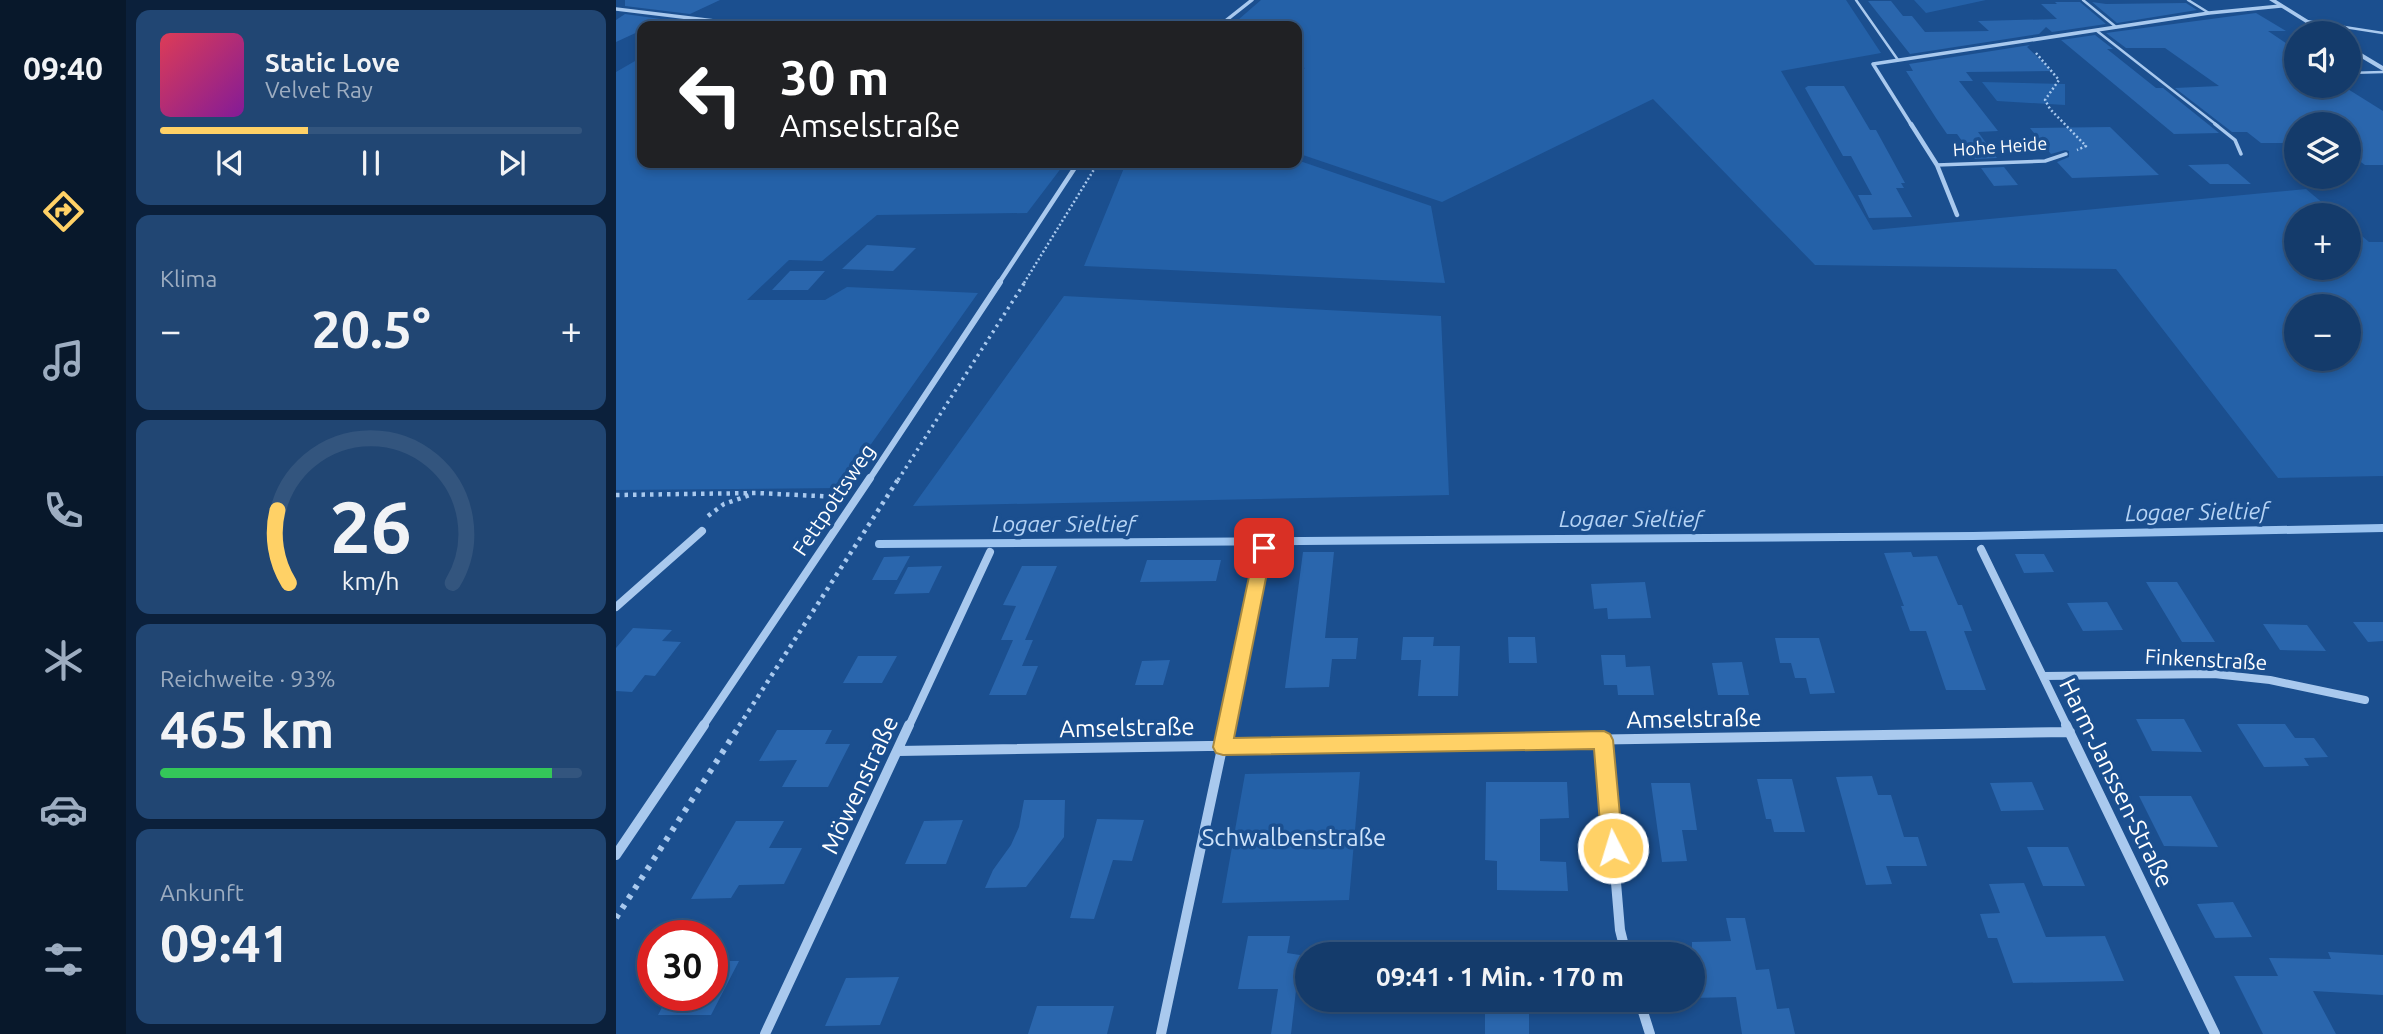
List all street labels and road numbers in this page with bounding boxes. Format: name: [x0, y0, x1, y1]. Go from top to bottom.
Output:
street label: Hohe Heide: [1952, 133, 2048, 159]
street label: Fettpottsweg: [787, 439, 879, 560]
street label: Finkenstraße: [2144, 644, 2268, 674]
street label: Harm-Janssen-Straße: [2054, 674, 2179, 892]
street label: Amselstraße: [1626, 704, 1762, 733]
street label: Möwenstraße: [816, 711, 903, 858]
street label: Amselstraße: [1059, 713, 1195, 742]

